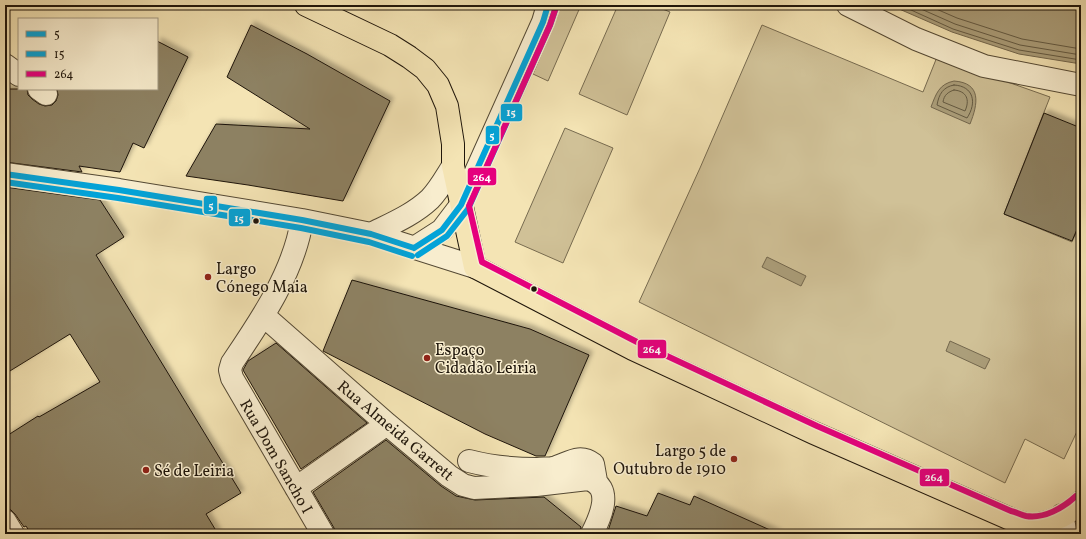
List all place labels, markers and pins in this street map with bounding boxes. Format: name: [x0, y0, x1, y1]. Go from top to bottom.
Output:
unlabelled marker: [251, 216, 261, 226]
place label: Largo Cónego Maia: [216, 259, 308, 299]
marker: Largo Cónego Maia: [203, 272, 213, 282]
unlabelled marker: [529, 284, 539, 294]
place label: Espaço Cidadão Leiria: [435, 340, 537, 380]
marker: Espaço Cidadão Leiria: [422, 353, 432, 363]
place label: Largo 5 de Outubro de 1910: [613, 441, 726, 481]
marker: Largo 5 de Outubro de 1910: [729, 454, 739, 464]
place label: Sé de Leiria: [154, 461, 234, 483]
marker: Sé de Leiria: [141, 465, 151, 475]

